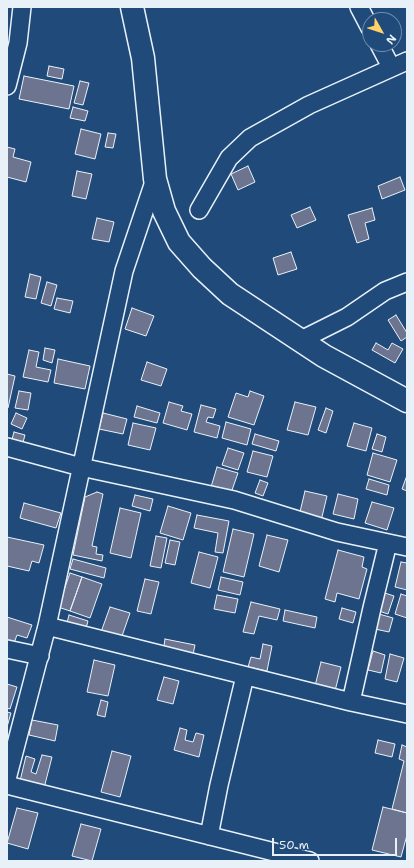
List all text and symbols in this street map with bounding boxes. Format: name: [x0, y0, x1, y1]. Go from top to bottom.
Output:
north arrow: [362, 12, 402, 52]
text: N: [382, 31, 400, 47]
scale bar: [274, 830, 399, 856]
text: 50 m: [279, 837, 309, 853]

